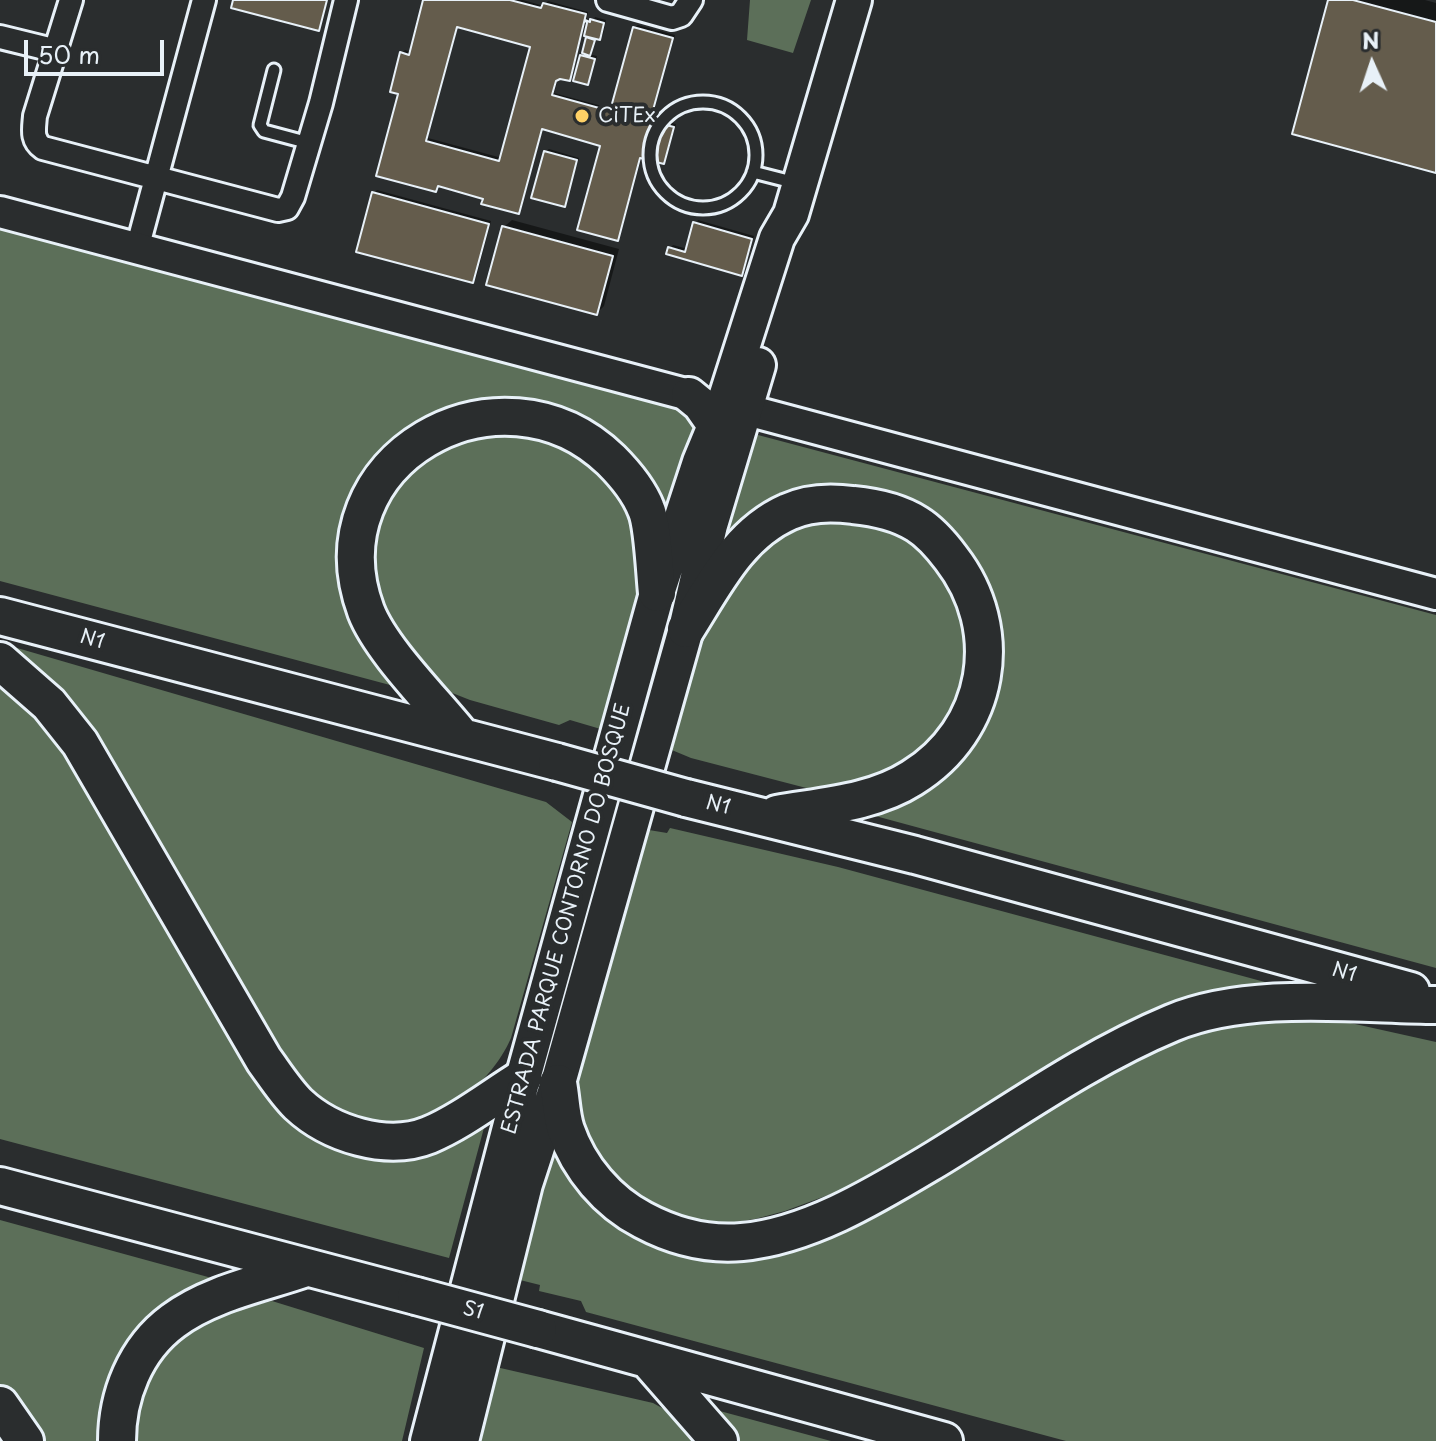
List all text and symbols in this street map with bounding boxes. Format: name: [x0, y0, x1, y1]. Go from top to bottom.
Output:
text: N: [1361, 23, 1380, 56]
scale bar: [28, 24, 168, 74]
north arrow: [1332, 24, 1412, 104]
text: 50 m: [38, 36, 100, 72]
place label: CiTEx: [598, 104, 656, 128]
marker: CiTEx: [573, 107, 591, 125]
street label: N1: [77, 625, 107, 655]
street label: ESTRADA PARQUE CONTORNO DO BOSQUE: [498, 701, 636, 1137]
street label: N1: [703, 792, 733, 820]
street label: N1: [1329, 958, 1359, 988]
street label: S1: [460, 1297, 486, 1325]

